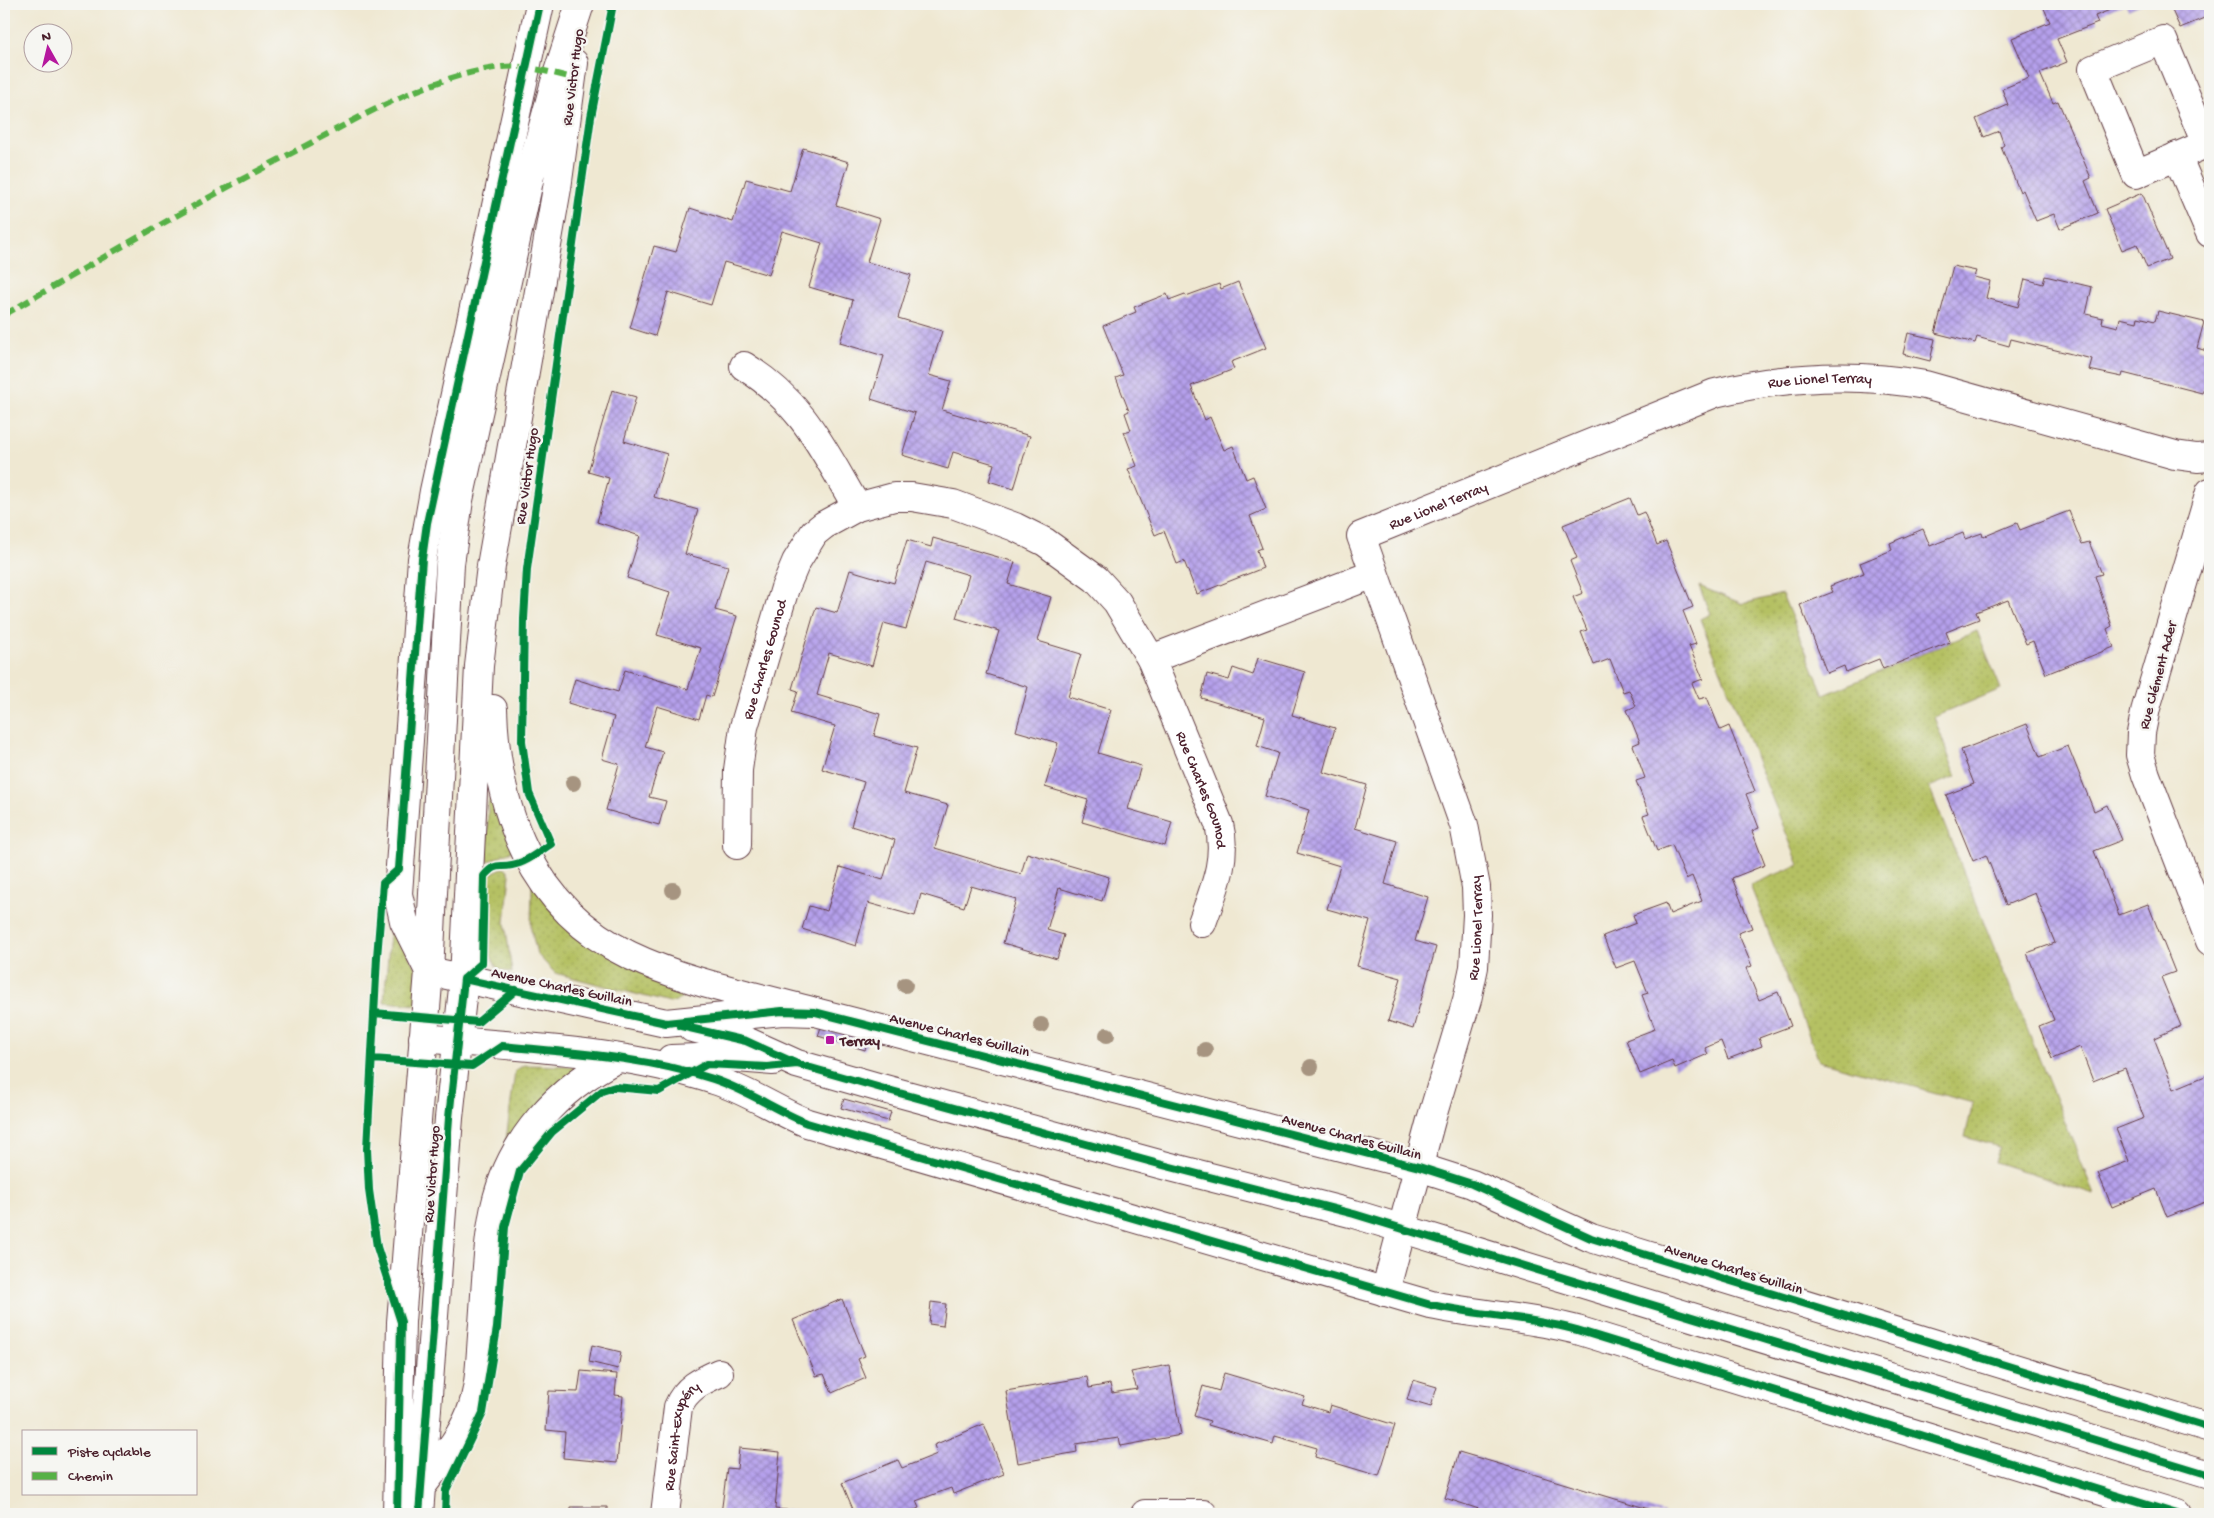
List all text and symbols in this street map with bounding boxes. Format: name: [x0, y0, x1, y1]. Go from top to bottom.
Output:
north arrow: [22, 22, 72, 72]
street label: Rue Victor Hugo: [559, 28, 589, 127]
text: N: [41, 29, 52, 47]
street label: Rue Lionel Terray: [1767, 370, 1873, 394]
street label: Rue Victor Hugo: [512, 427, 544, 526]
street label: Rue Lionel Terray: [1387, 479, 1491, 535]
street label: Rue Charles Gounod: [740, 597, 792, 722]
street label: Rue Clément Ader: [2136, 618, 2182, 732]
street label: Rue Charles Gounod: [1171, 729, 1229, 850]
street label: Rue Lionel Terray: [1464, 873, 1488, 982]
street label: Avenue Charles Guillain: [489, 964, 634, 1012]
street label: Avenue Charles Guillain: [888, 1010, 1031, 1062]
place label: Terray: [839, 1033, 880, 1051]
marker: Terray: [824, 1034, 836, 1046]
street label: Avenue Charles Guillain: [1280, 1111, 1423, 1165]
street label: Rue Victor Hugo: [421, 1125, 445, 1223]
street label: Avenue Charles Guillain: [1662, 1240, 1805, 1300]
street label: Rue Saint-Exupéry: [661, 1378, 705, 1492]
legend: [22, 1430, 198, 1496]
text: Piste cyclable: [67, 1444, 151, 1462]
text: Chemin: [68, 1468, 113, 1486]

